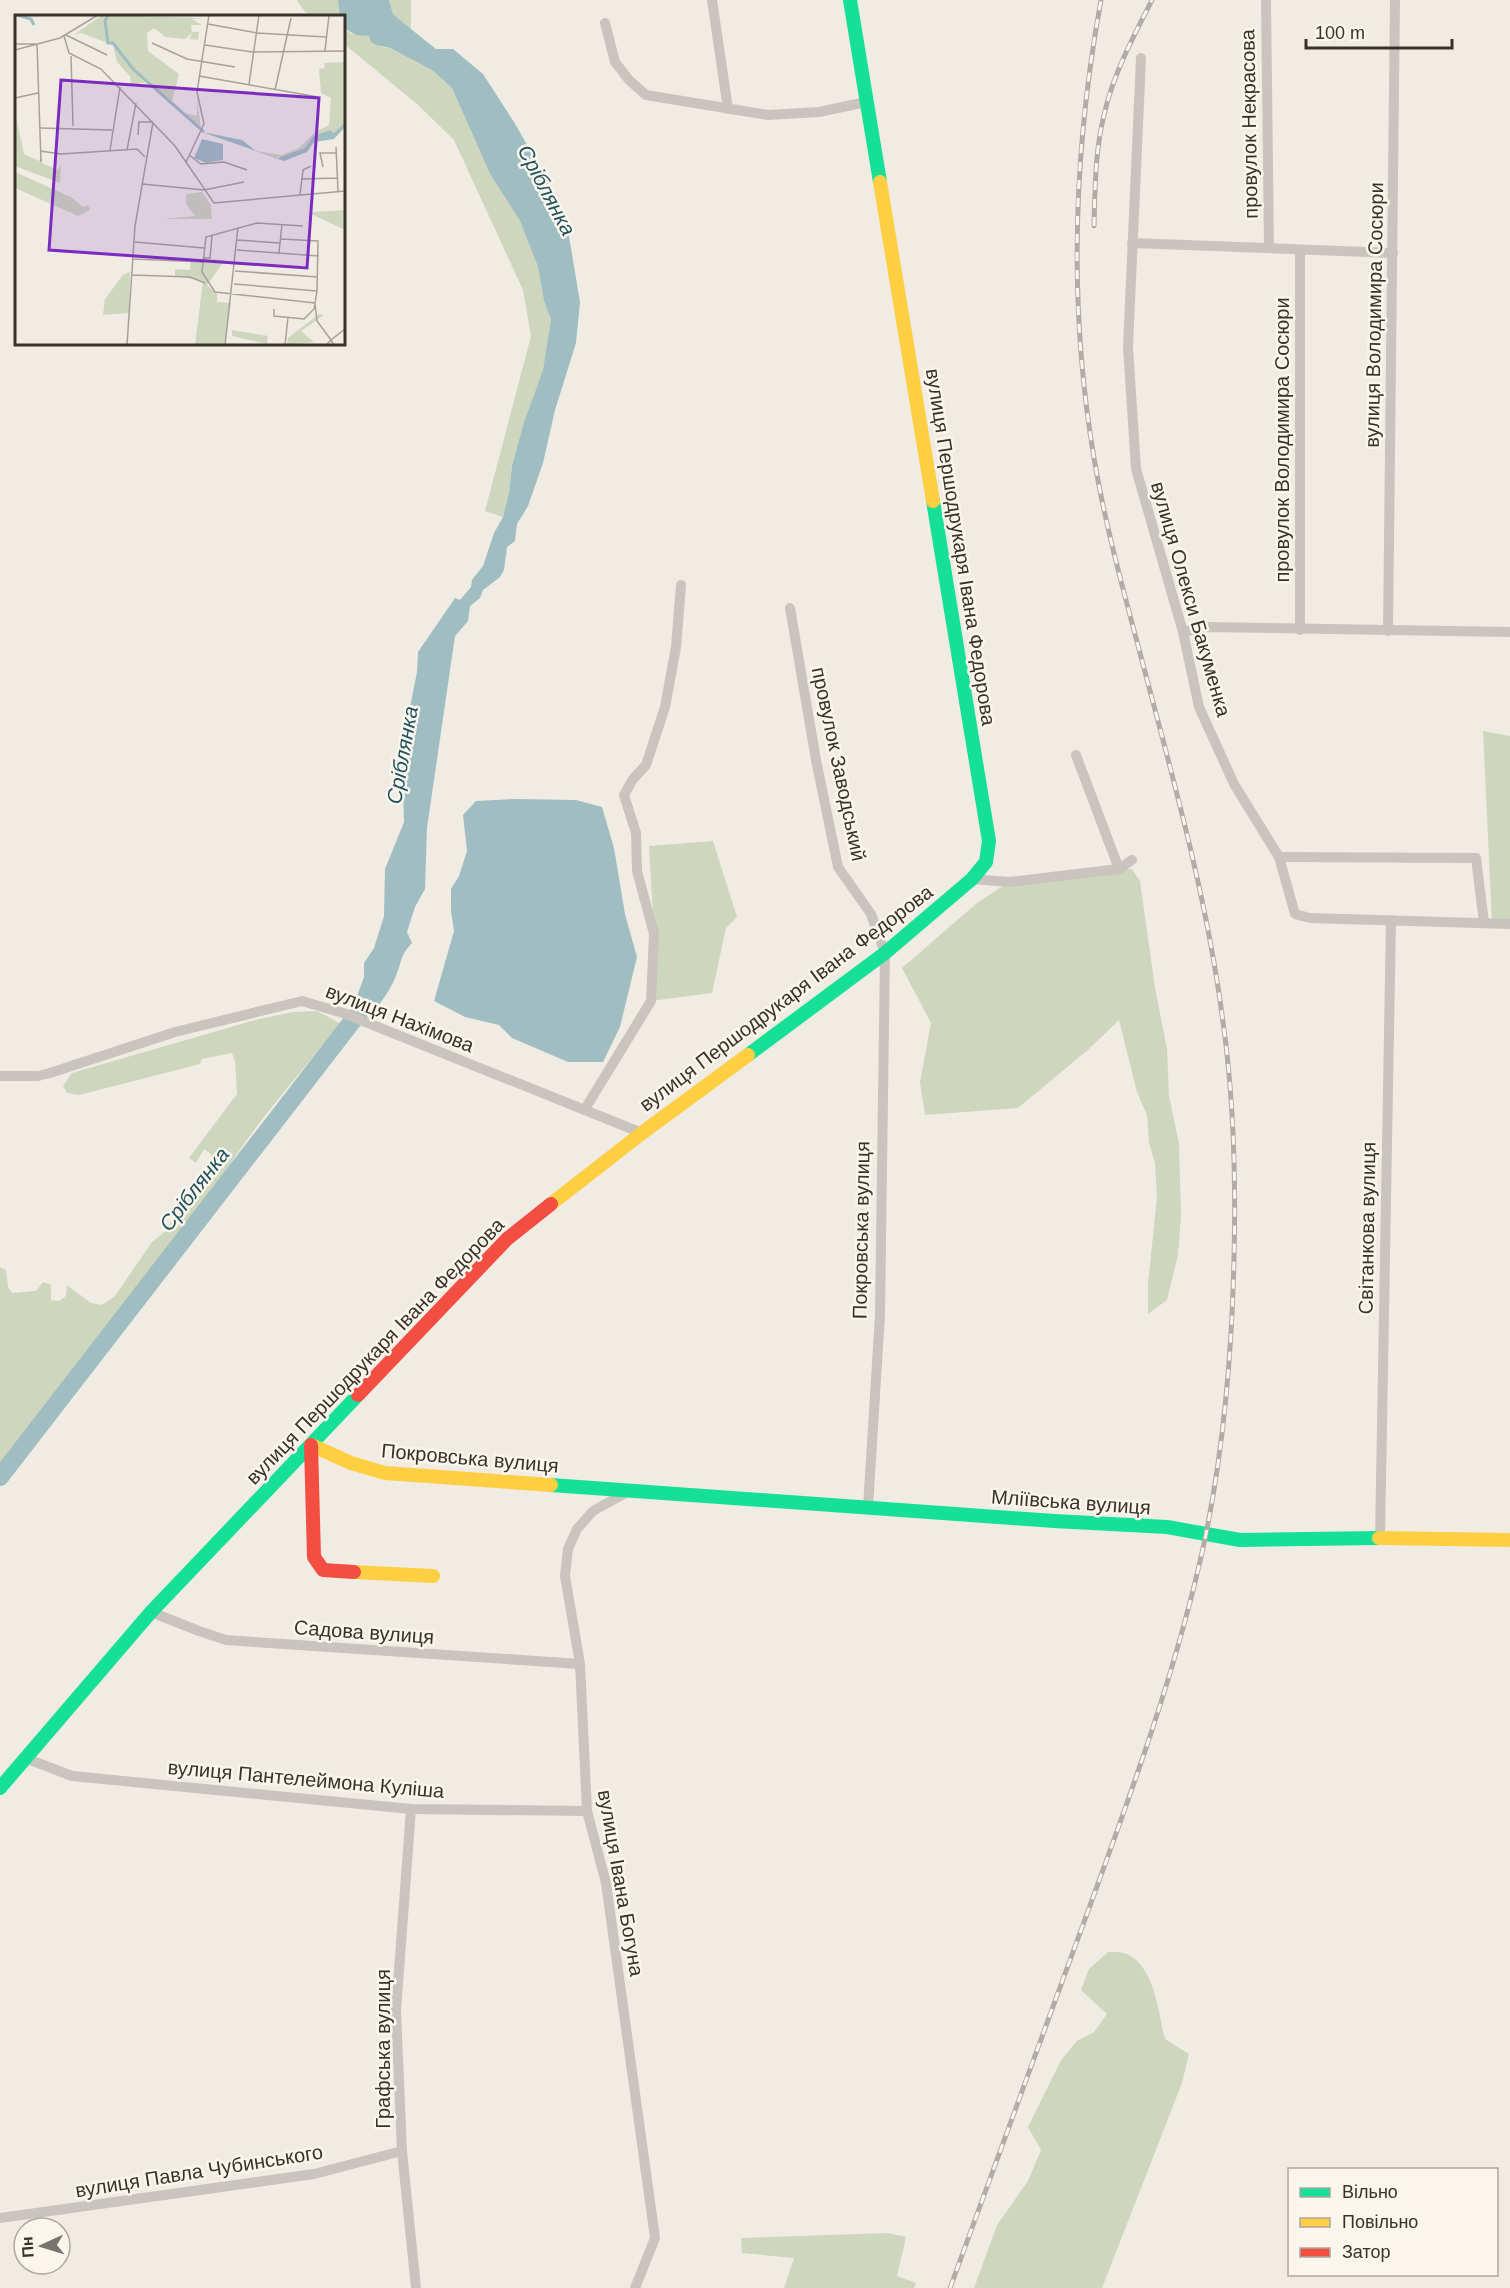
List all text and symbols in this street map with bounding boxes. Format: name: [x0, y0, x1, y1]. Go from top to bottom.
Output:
scale bar: [1306, 12, 1452, 50]
inset map: [15, 15, 345, 345]
text: 100 m: [1315, 23, 1365, 43]
street label: провулок Некрасова: [1236, 28, 1262, 219]
water label: Сріблянка: [514, 141, 580, 239]
street label: вулиця Володимира Сосюри: [1361, 182, 1387, 448]
street label: провулок Володимира Сосюри: [1271, 297, 1293, 583]
street label: вулиця Першодрукаря Івана Федорова: [922, 367, 1000, 728]
street label: вулиця Олекси Бакуменка: [1147, 479, 1235, 720]
street label: провулок Заводський: [808, 665, 870, 863]
water label: Сріблянка: [382, 704, 422, 806]
street label: вулиця Першодрукаря Івана Федорова: [635, 880, 938, 1115]
street label: вулиця Нахімова: [323, 980, 478, 1057]
street label: Покровська вулиця: [848, 1141, 874, 1319]
street label: Світанкова вулиця: [1354, 1141, 1380, 1315]
water label: Сріблянка: [154, 1143, 234, 1235]
street label: вулиця Першодрукаря Івана Федорова: [242, 1213, 509, 1489]
street label: Покровська вулиця: [380, 1439, 560, 1477]
street label: Мліївська вулиця: [990, 1485, 1152, 1519]
street label: Садова вулиця: [293, 1616, 435, 1648]
street label: вулиця Пантелеймона Куліша: [167, 1756, 446, 1802]
street label: вулиця Івана Богуна: [594, 1788, 648, 1979]
street label: Графська вулиця: [372, 1969, 394, 2129]
street label: вулиця Павла Чубинського: [74, 2141, 324, 2201]
legend: [1288, 2168, 1498, 2276]
text: Вільно: [1342, 2182, 1398, 2202]
text: Повільно: [1342, 2212, 1418, 2232]
north arrow: [12, 2216, 72, 2276]
text: Пн: [18, 2236, 37, 2258]
text: Затор: [1342, 2242, 1391, 2262]

